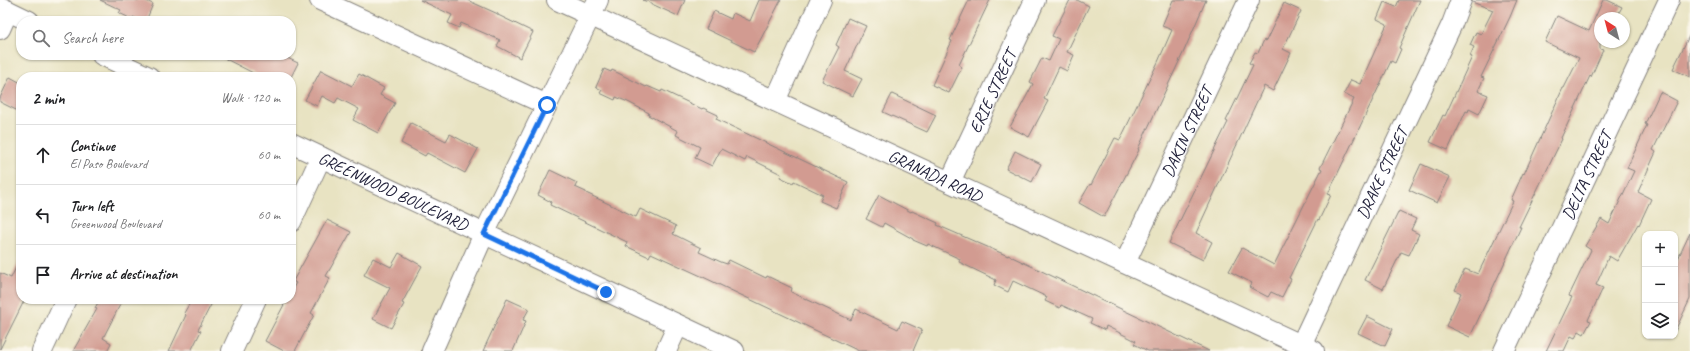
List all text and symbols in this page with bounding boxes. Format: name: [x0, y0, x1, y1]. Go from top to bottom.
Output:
north arrow: [1594, 12, 1630, 48]
search box: [16, 16, 296, 60]
icon: search: [30, 27, 52, 49]
text: Search here: [62, 29, 123, 48]
street label: ERIE STREET: [964, 43, 1022, 136]
street label: DAKIN STREET: [1157, 81, 1218, 180]
text: 2 min: [32, 88, 65, 109]
text: Walk · 120 m: [221, 90, 280, 106]
route start: [538, 96, 556, 114]
street label: DRAKE STREET: [1351, 121, 1414, 222]
street label: DELTA STREET: [1557, 125, 1618, 223]
text: Continue: [70, 137, 115, 156]
icon: ahead: [32, 144, 54, 166]
street label: GRANADA ROAD: [885, 145, 987, 207]
text: 60 m: [258, 147, 280, 163]
street label: GREENWOOD BOULEVARD: [315, 147, 473, 236]
text: El Paso Boulevard: [70, 156, 147, 172]
text: Turn left: [70, 197, 113, 216]
icon: left: [32, 204, 54, 226]
text: 60 m: [258, 207, 280, 223]
text: Greenwood Boulevard: [70, 216, 161, 232]
map controls: [1642, 231, 1678, 339]
button: +: [1642, 231, 1678, 267]
icon: arrive: [32, 264, 54, 286]
text: Arrive at destination: [70, 265, 177, 284]
button: −: [1642, 267, 1678, 303]
route end: [597, 283, 615, 301]
button: layers: [1642, 303, 1678, 339]

